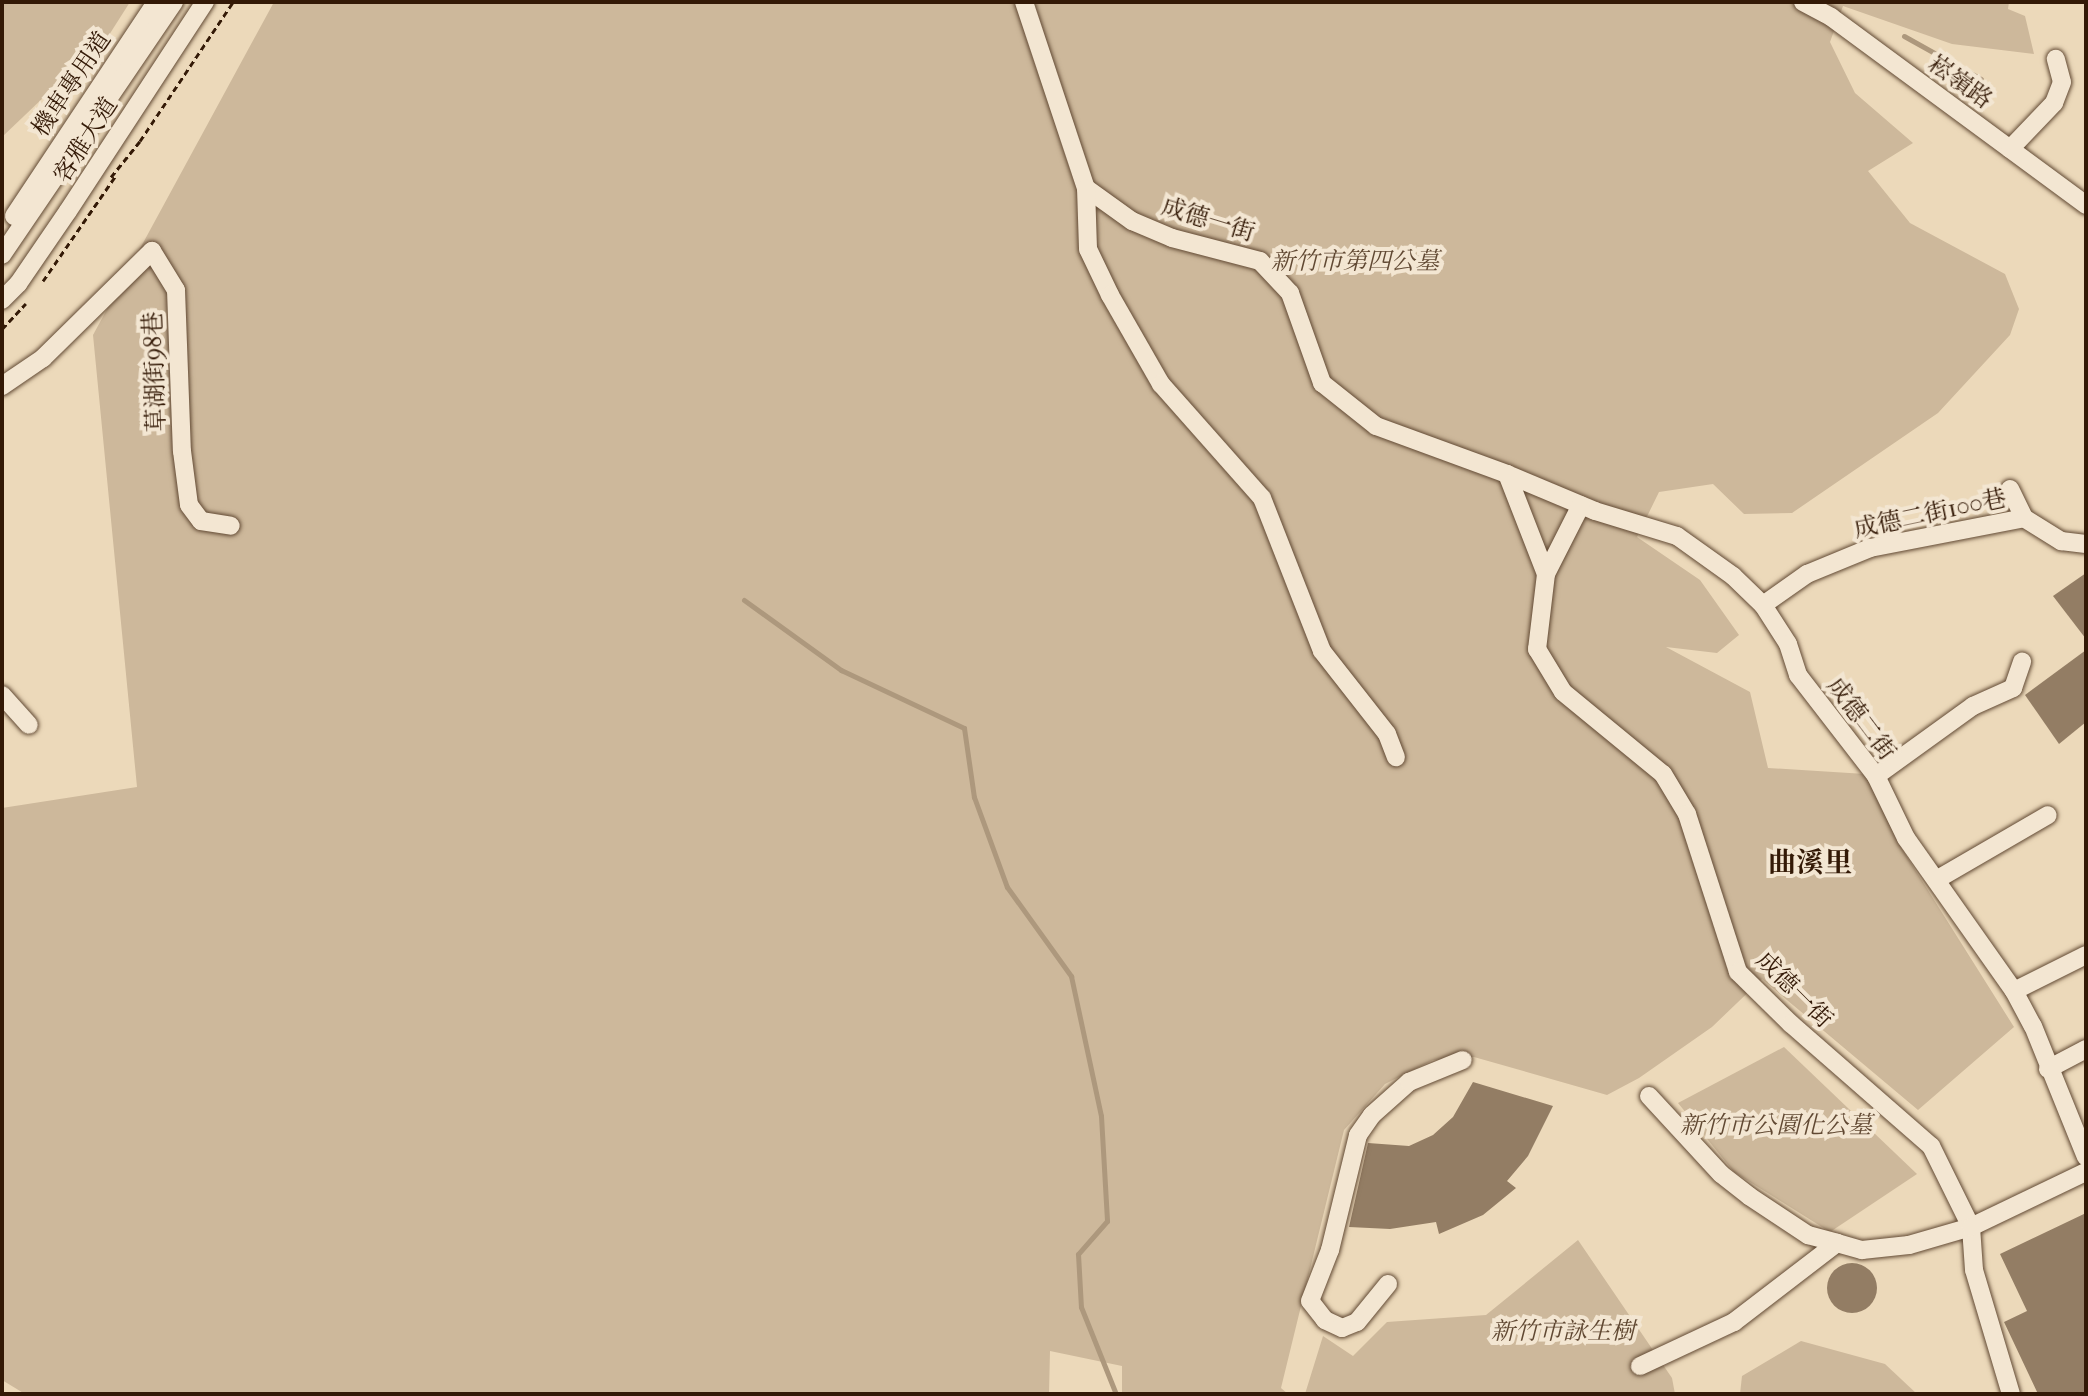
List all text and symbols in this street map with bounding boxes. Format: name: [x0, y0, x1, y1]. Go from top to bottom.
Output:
street label: 機車專用道: [27, 26, 117, 142]
street label: 崧嶺路: [1922, 49, 1998, 115]
street label: 客雅大道: [48, 92, 124, 188]
street label: 成德一街: [1158, 192, 1258, 248]
park label: 新竹市第四公墓: [1271, 248, 1439, 276]
street label: 草湖街98巷: [139, 311, 171, 433]
street label: 成德二街100巷: [1851, 484, 2009, 544]
street label: 成德二街: [1821, 672, 1901, 766]
district label: 曲溪里: [1768, 846, 1852, 880]
street label: 成德一街: [1750, 946, 1838, 1034]
park label: 新竹市公園化公墓: [1680, 1112, 1872, 1140]
park label: 新竹市詠生樹: [1491, 1318, 1635, 1346]

